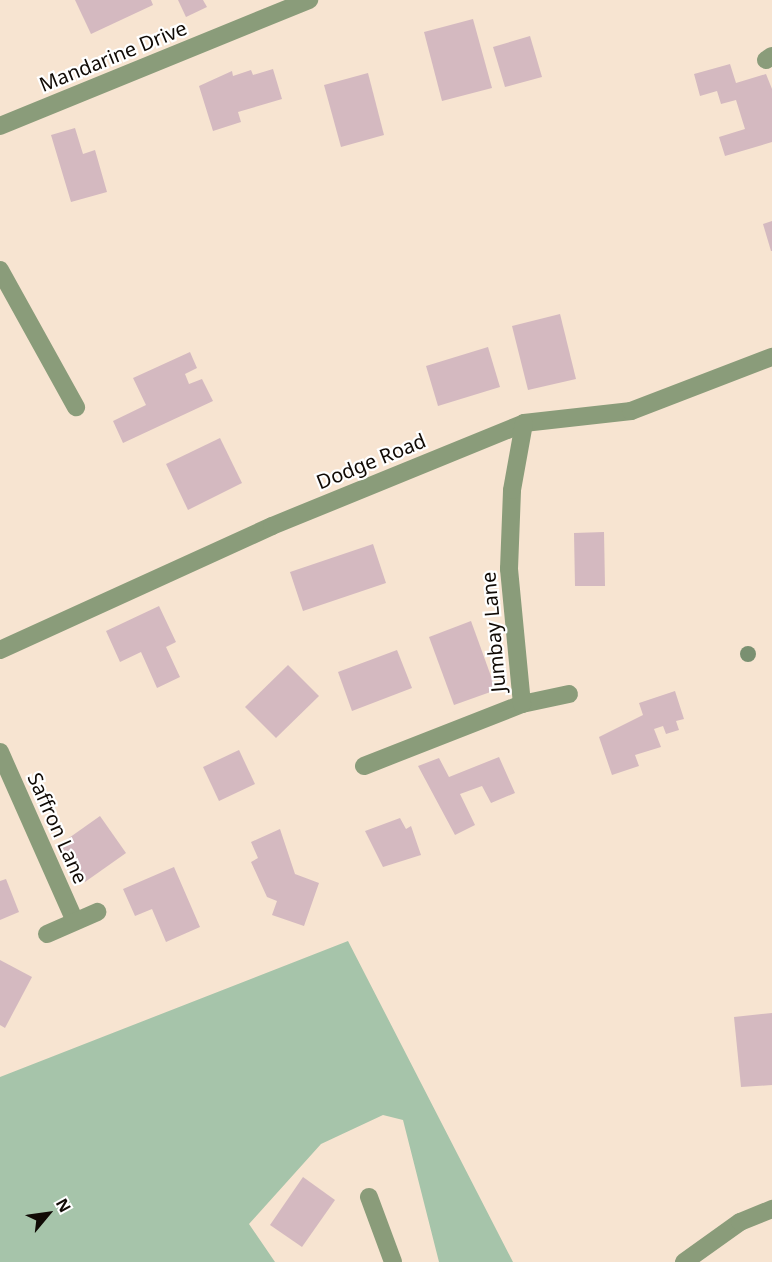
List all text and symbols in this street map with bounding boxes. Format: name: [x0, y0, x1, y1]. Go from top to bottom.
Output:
street label: Mandarine Drive: [36, 15, 190, 97]
street label: Dodge Road: [313, 428, 429, 494]
street label: Jumbay Lane: [476, 571, 510, 693]
street label: Saffron Lane: [23, 769, 93, 887]
north arrow: [18, 1184, 78, 1244]
text: N: [51, 1194, 77, 1216]

